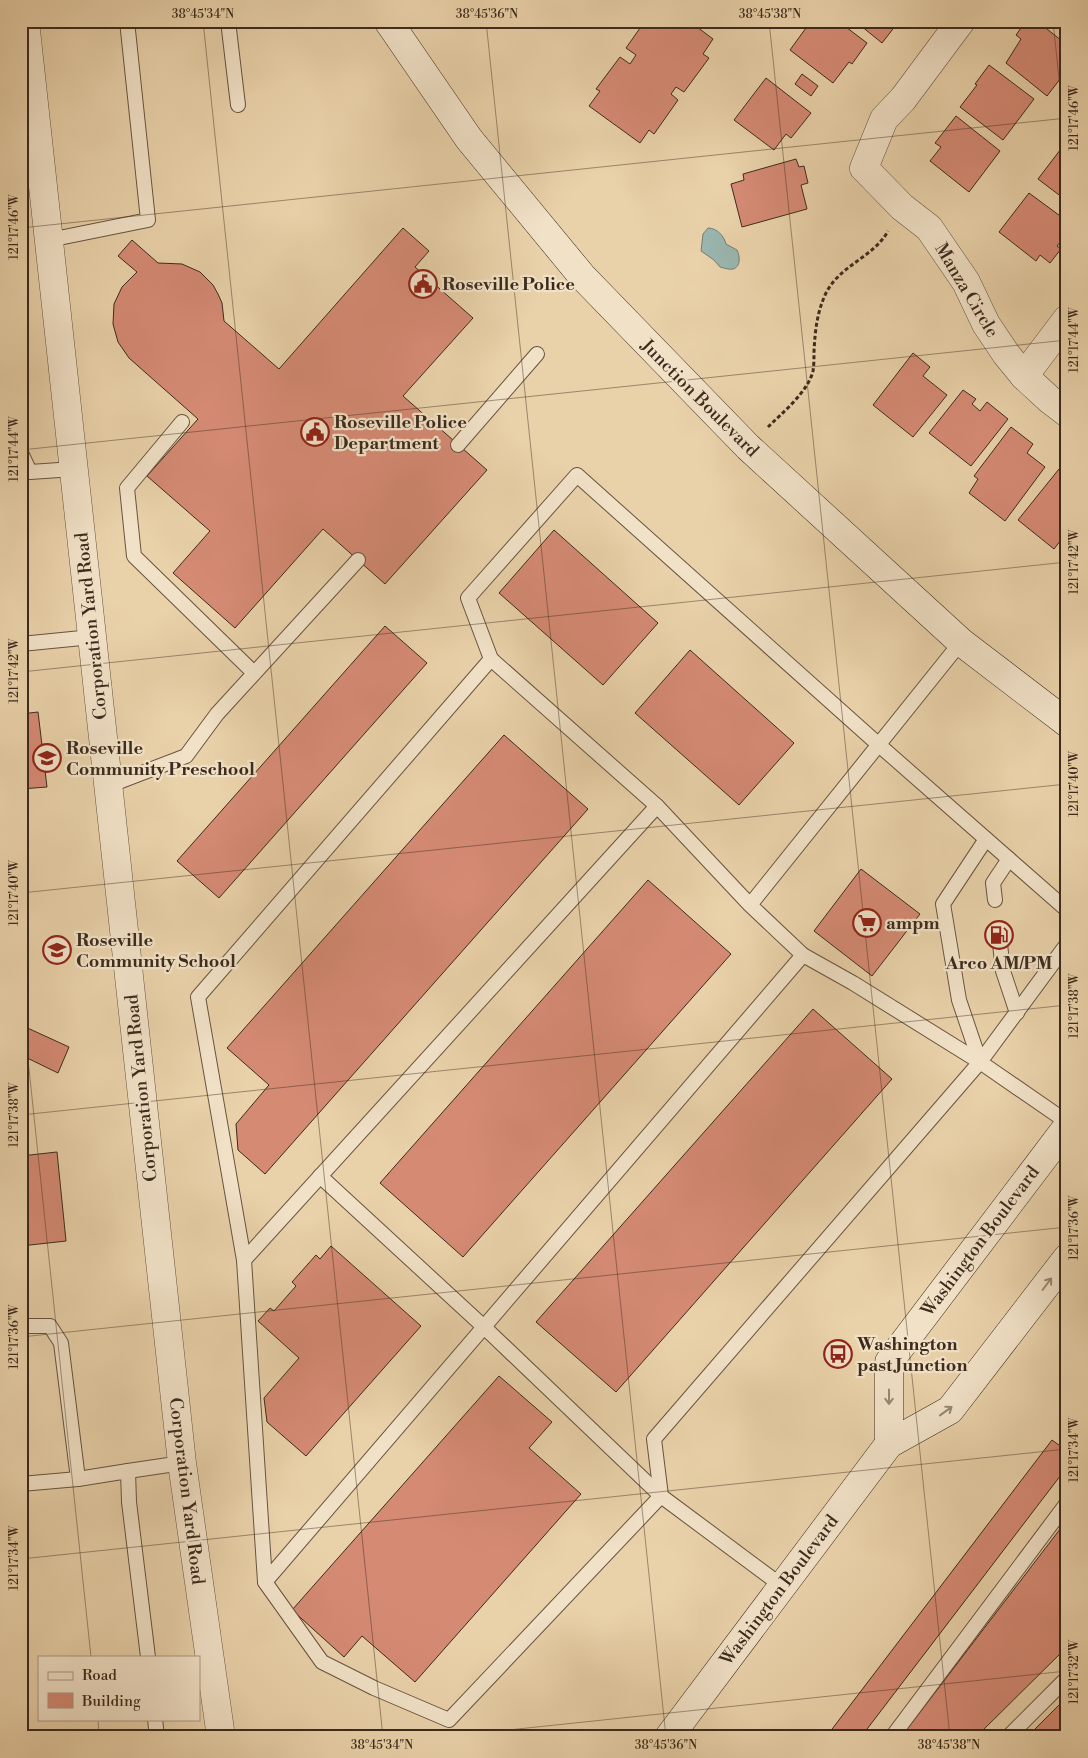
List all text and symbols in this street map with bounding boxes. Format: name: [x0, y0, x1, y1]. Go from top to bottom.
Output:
text: 38°45'34"N: [172, 7, 234, 22]
text: 38°45'36"N: [456, 7, 518, 22]
text: 38°45'38"N: [739, 7, 801, 22]
text: 121°17'46"W: [1067, 84, 1082, 151]
text: 121°17'46"W: [7, 193, 22, 260]
street label: Manza Circle: [929, 239, 1004, 342]
public building icon: Roseville Police: [408, 269, 438, 299]
place label: Roseville Police: [442, 273, 575, 296]
text: 121°17'44"W: [1067, 306, 1082, 373]
street label: Junction Boulevard: [635, 334, 764, 463]
place label: Roseville Police Department: [334, 411, 467, 455]
text: 121°17'44"W: [7, 415, 22, 482]
public building icon: Roseville Police Department: [300, 417, 330, 447]
text: 121°17'42"W: [1067, 528, 1082, 594]
street label: Corporation Yard Road: [70, 530, 113, 721]
text: 121°17'42"W: [7, 637, 22, 703]
place label: Roseville Community Preschool: [66, 737, 255, 781]
school or university icon: Roseville Community Preschool: [32, 743, 62, 773]
text: 121°17'40"W: [1067, 750, 1082, 817]
text: 121°17'40"W: [7, 859, 22, 926]
supermarket icon: ampm: [852, 908, 882, 938]
place label: ampm: [886, 912, 940, 935]
fuel station icon: Arco AM/PM: [984, 920, 1014, 950]
place label: Roseville Community School: [76, 929, 236, 973]
school or university icon: Roseville Community School: [42, 935, 72, 965]
place label: Arco AM/PM: [945, 952, 1053, 975]
text: 121°17'38"W: [1067, 972, 1082, 1038]
street label: Corporation Yard Road: [120, 992, 163, 1183]
text: 121°17'38"W: [7, 1081, 22, 1147]
street label: Washington Boulevard: [916, 1161, 1045, 1322]
text: 121°17'36"W: [1067, 1195, 1082, 1260]
one-way arrow: [1041, 1278, 1052, 1291]
text: 121°17'36"W: [7, 1304, 22, 1369]
place label: Washington past Junction: [856, 1333, 968, 1377]
bus stop icon: Washington past Junction: [823, 1339, 853, 1369]
one-way arrow: [884, 1388, 894, 1404]
street label: Corporation Yard Road: [164, 1396, 209, 1587]
one-way arrow: [939, 1406, 953, 1416]
text: 121°17'34"W: [1067, 1416, 1082, 1482]
street label: Washington Boulevard: [715, 1510, 844, 1671]
text: 121°17'34"W: [7, 1524, 22, 1590]
text: 121°17'32"W: [1067, 1639, 1082, 1704]
legend: [38, 1656, 200, 1720]
text: Road: [82, 1666, 117, 1685]
text: Building: [81, 1692, 141, 1711]
text: 38°45'34"N: [351, 1738, 413, 1753]
text: 38°45'36"N: [635, 1738, 697, 1753]
text: 38°45'38"N: [918, 1738, 980, 1753]

